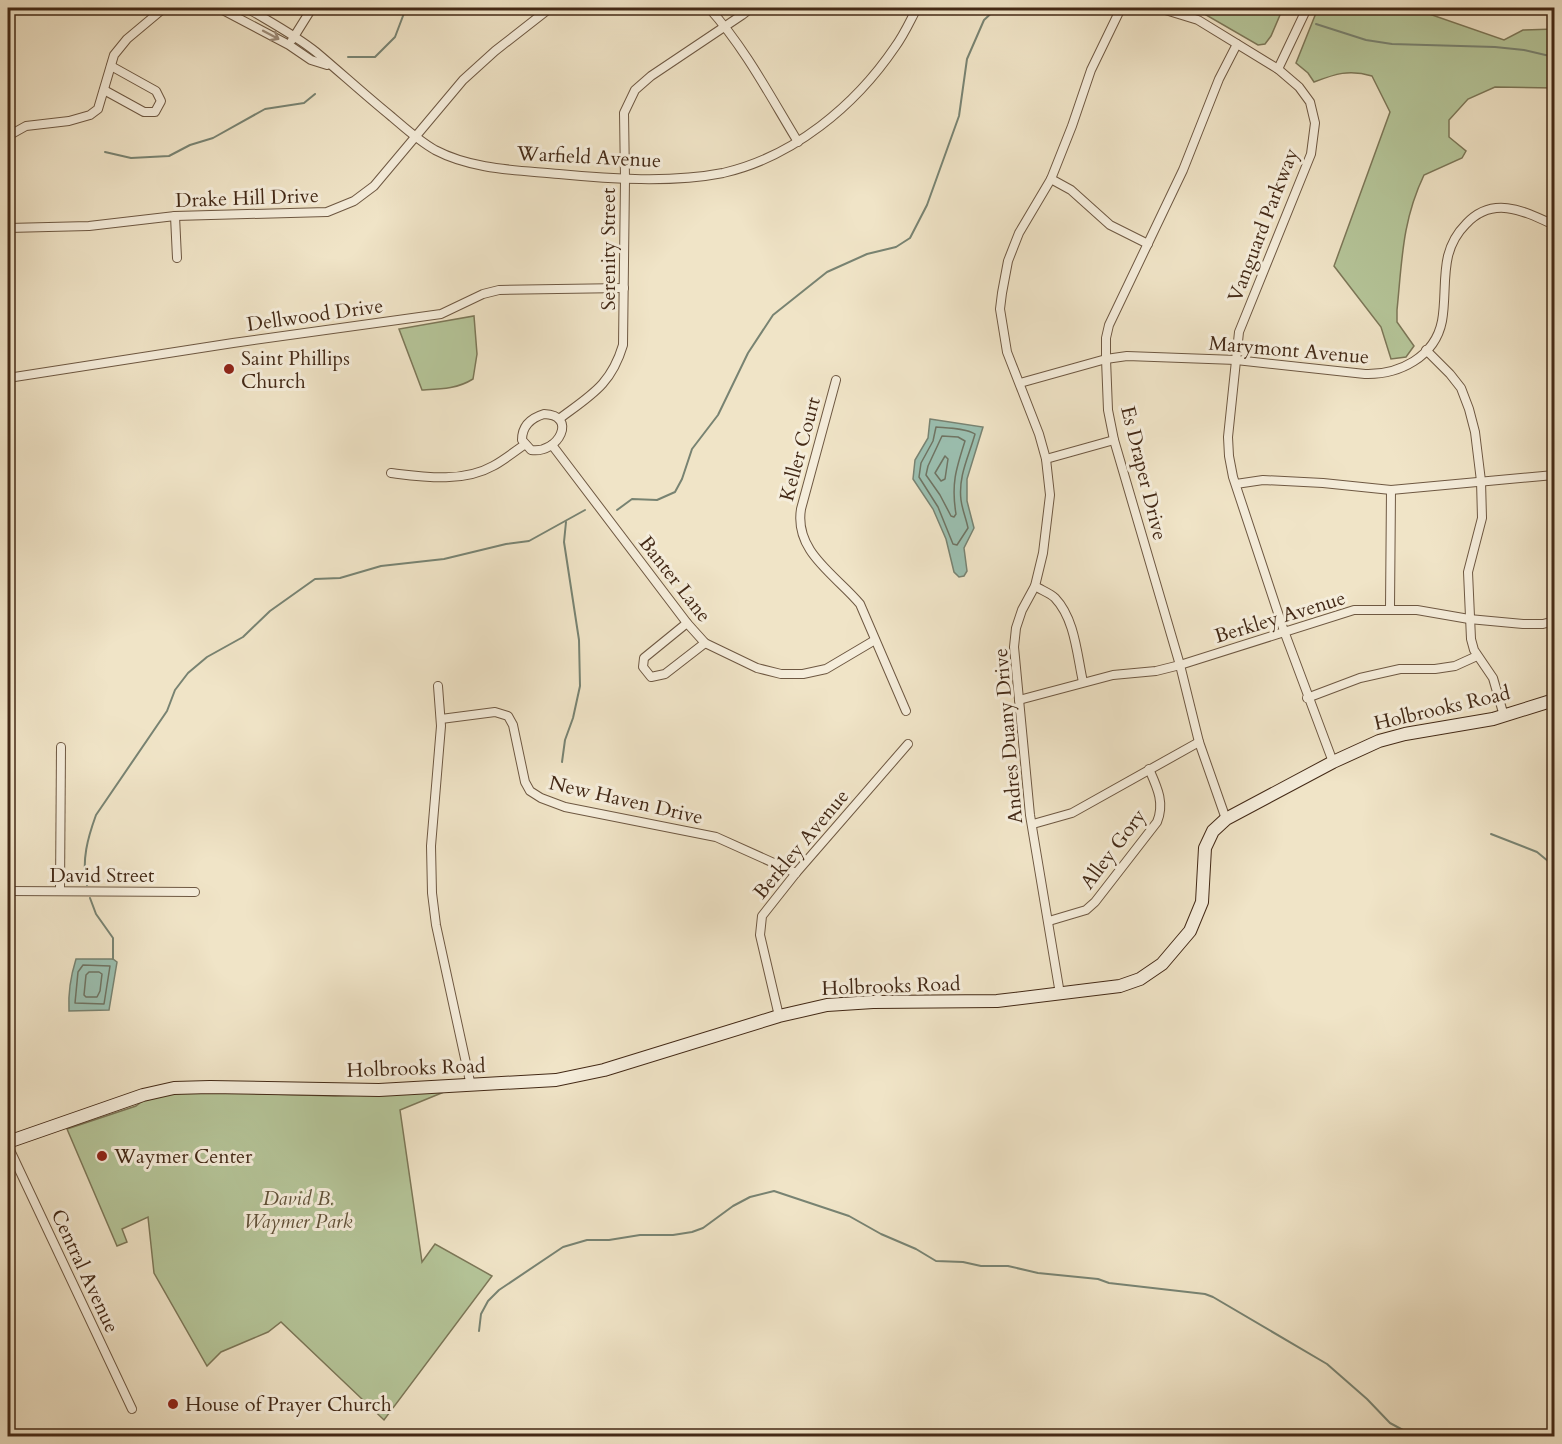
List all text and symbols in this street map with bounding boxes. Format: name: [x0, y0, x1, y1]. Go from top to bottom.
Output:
one-way arrow: [261, 30, 279, 41]
street label: Warfield Avenue: [515, 140, 662, 174]
street label: Vanguard Parkway: [1221, 144, 1305, 306]
street label: Drake Hill Drive: [175, 182, 319, 214]
street label: Serenity Street: [595, 187, 622, 310]
street label: Dellwood Drive: [245, 292, 385, 338]
street label: Marymont Avenue: [1208, 330, 1370, 370]
place label: Saint Phillips Church: [241, 345, 350, 395]
marker: Saint Phillips Church: [222, 362, 236, 376]
street label: Keller Court: [773, 393, 827, 504]
street label: Es Draper Drive: [1114, 403, 1174, 543]
street label: Banter Lane: [633, 530, 717, 628]
street label: Berkley Avenue: [1211, 584, 1349, 650]
street label: Andres Duany Drive: [987, 647, 1029, 825]
street label: Holbrooks Road: [1371, 679, 1513, 737]
street label: New Haven Drive: [546, 769, 706, 831]
street label: Berkley Avenue: [747, 783, 855, 905]
street label: Alley Gory: [1074, 803, 1152, 895]
street label: David Street: [50, 862, 155, 889]
street label: Holbrooks Road: [821, 970, 961, 1002]
street label: Holbrooks Road: [346, 1052, 486, 1084]
place label: Waymer Center: [113, 1143, 253, 1170]
marker: Waymer Center: [95, 1149, 109, 1163]
park label: David B. Waymer Park: [244, 1185, 352, 1235]
street label: Central Avenue: [45, 1205, 125, 1337]
place label: House of Prayer Church: [185, 1391, 392, 1418]
marker: House of Prayer Church: [166, 1397, 180, 1411]

